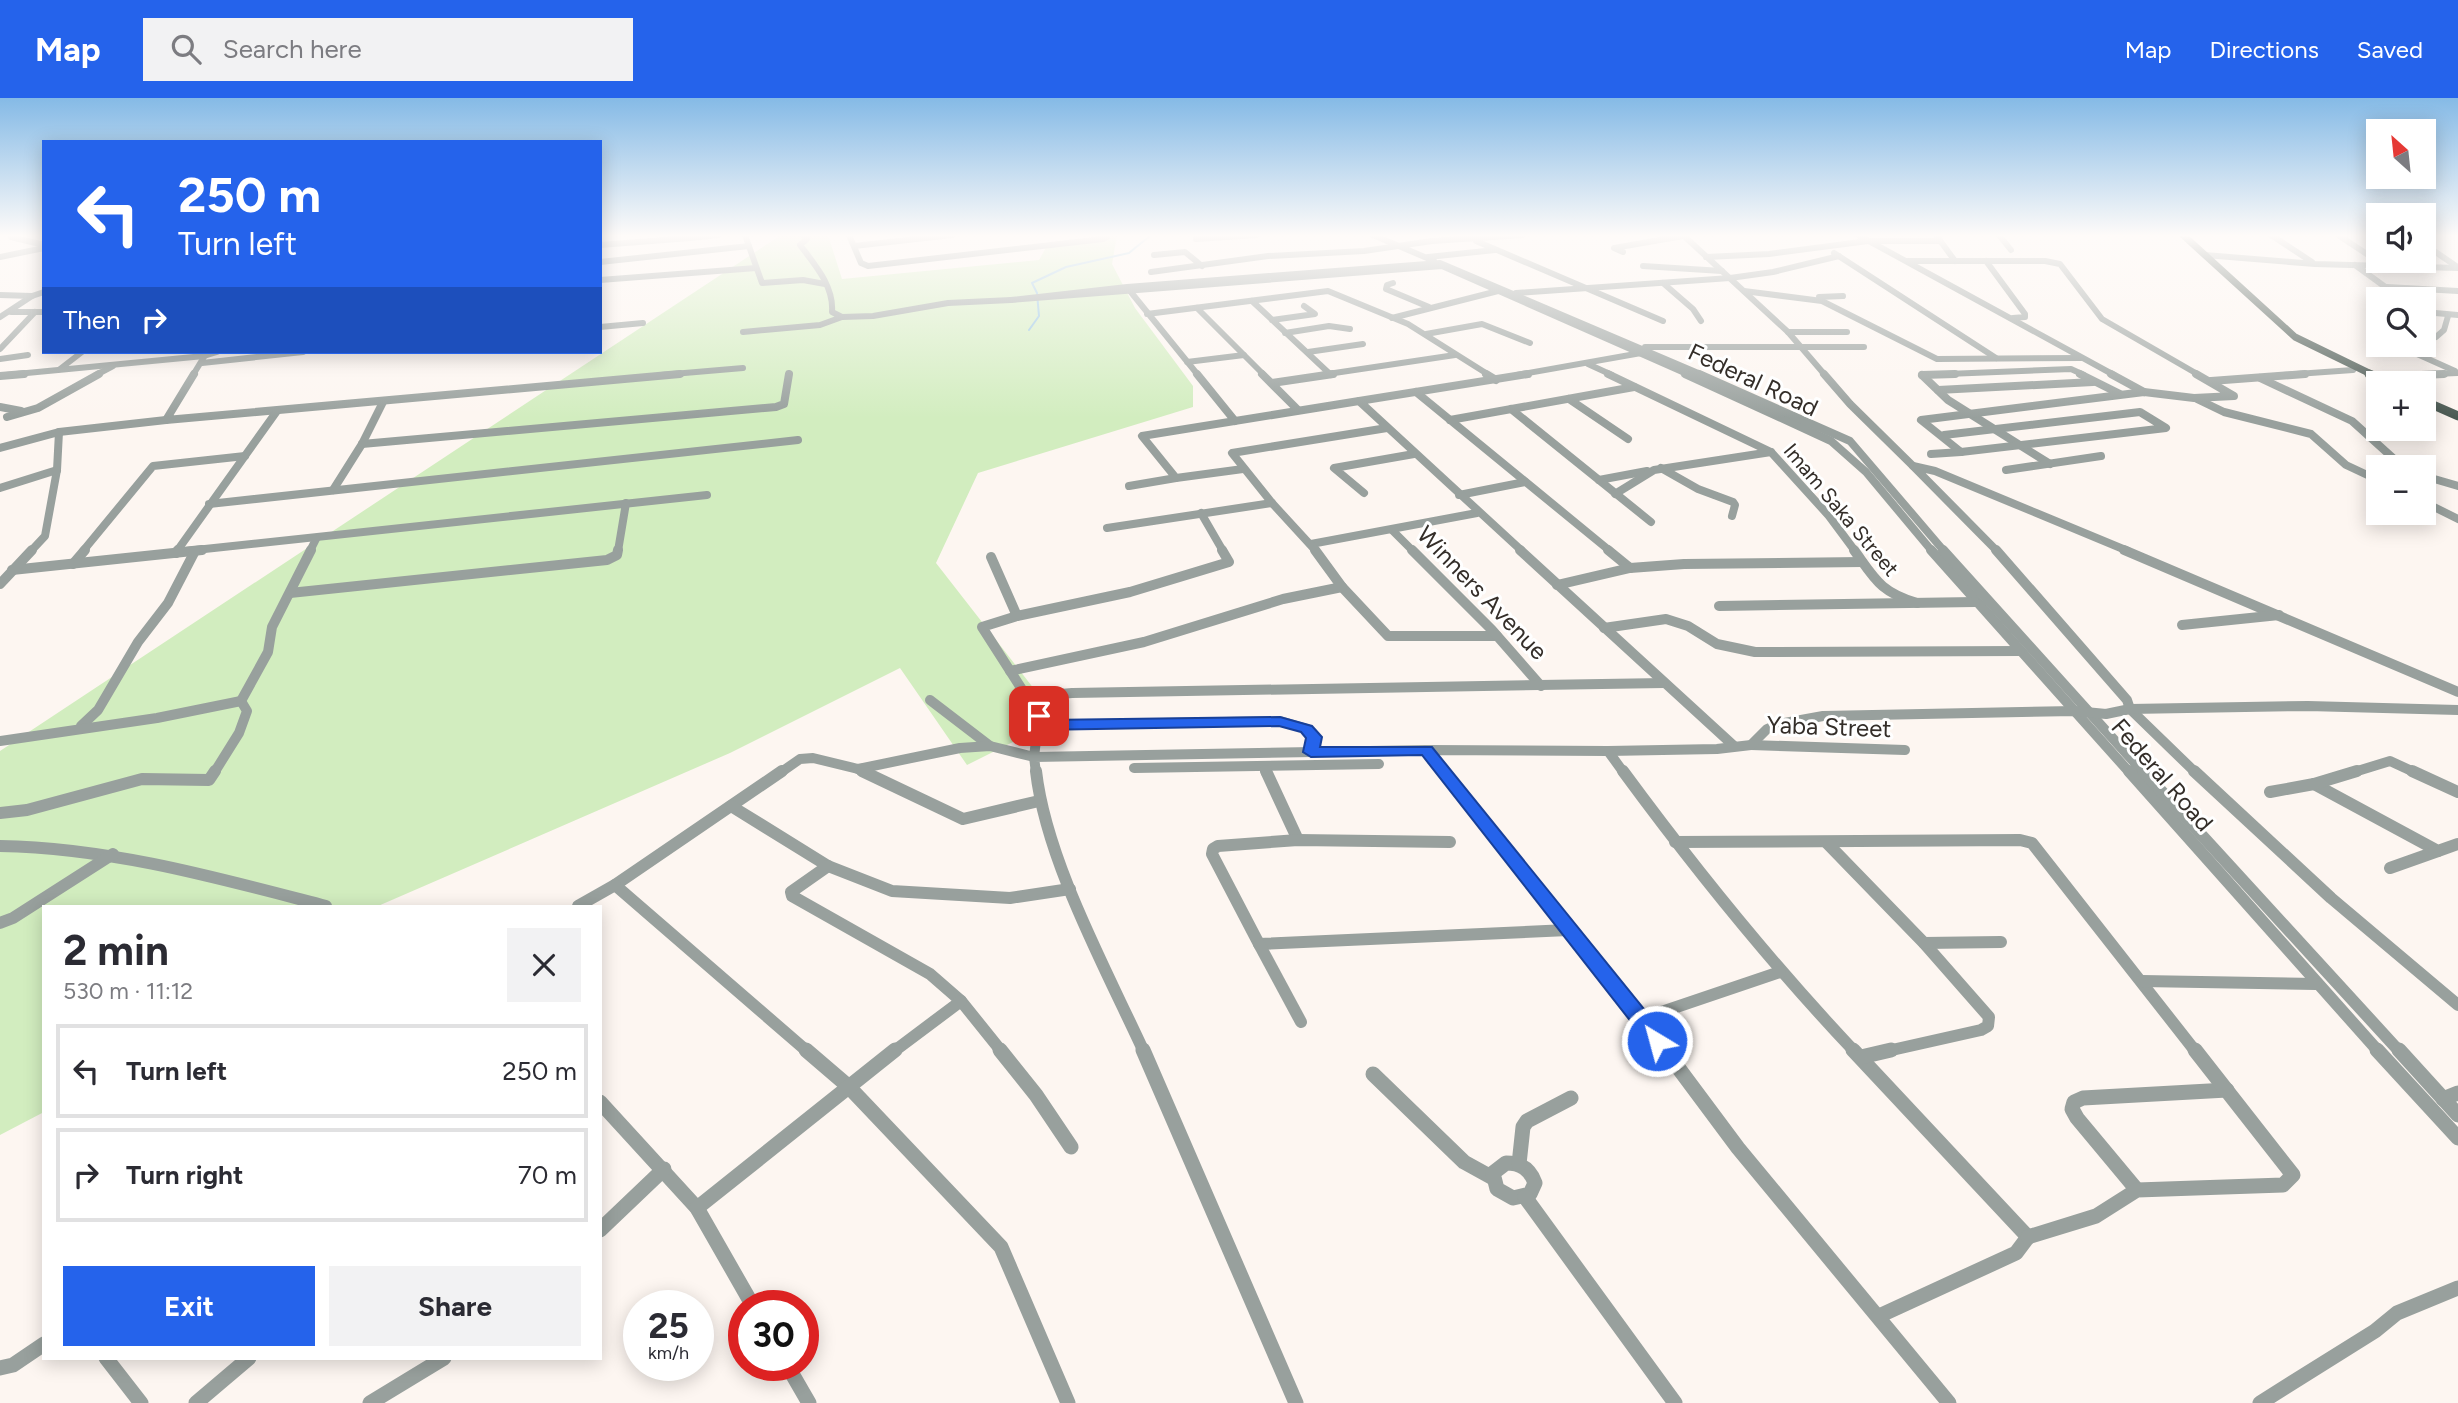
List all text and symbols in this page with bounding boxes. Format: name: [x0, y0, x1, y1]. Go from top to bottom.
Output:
search box: [143, 18, 633, 81]
text: Map: [35, 30, 101, 69]
icon: search: [167, 30, 205, 68]
text: Search here: [223, 33, 362, 65]
text: Map: [2125, 35, 2171, 64]
text: Directions: [2209, 35, 2319, 64]
text: Saved: [2357, 35, 2423, 64]
north arrow: [2366, 119, 2436, 189]
map controls: [2366, 119, 2436, 525]
text: 250 m: [178, 165, 321, 224]
icon: left: [63, 168, 154, 259]
button: sound: [2366, 203, 2436, 273]
text: Turn left: [178, 225, 297, 263]
button: search: [2366, 287, 2436, 357]
icon: right: [135, 301, 173, 339]
text: Then: [63, 304, 121, 336]
street label: Federal Road: [1684, 337, 1823, 422]
button: +: [2366, 371, 2436, 441]
street label: Imam Saka Street: [1779, 438, 1904, 581]
button: −: [2366, 455, 2436, 525]
street label: Winners Avenue: [1411, 520, 1554, 666]
pin: [1009, 686, 1069, 746]
icon: arrive: [1020, 697, 1058, 735]
street label: Yaba Street: [1766, 710, 1892, 743]
street label: Federal Road: [2106, 712, 2219, 837]
text: 2 min: [63, 925, 169, 976]
button: close: [507, 928, 581, 1002]
text: 530 m · 11:12: [63, 977, 193, 1005]
position arrow: [1620, 1004, 1694, 1078]
icon: left: [67, 1052, 105, 1090]
text: Turn left: [126, 1055, 227, 1087]
text: 250 m: [502, 1055, 577, 1087]
icon: right: [67, 1156, 105, 1194]
text: Turn right: [126, 1159, 243, 1191]
text: 70 m: [518, 1159, 577, 1191]
button: Exit: [63, 1266, 315, 1346]
button: Share: [329, 1266, 581, 1346]
speed limit sign: 30: [728, 1290, 819, 1381]
text: 25: [648, 1305, 689, 1347]
text: km/h: [648, 1342, 689, 1364]

